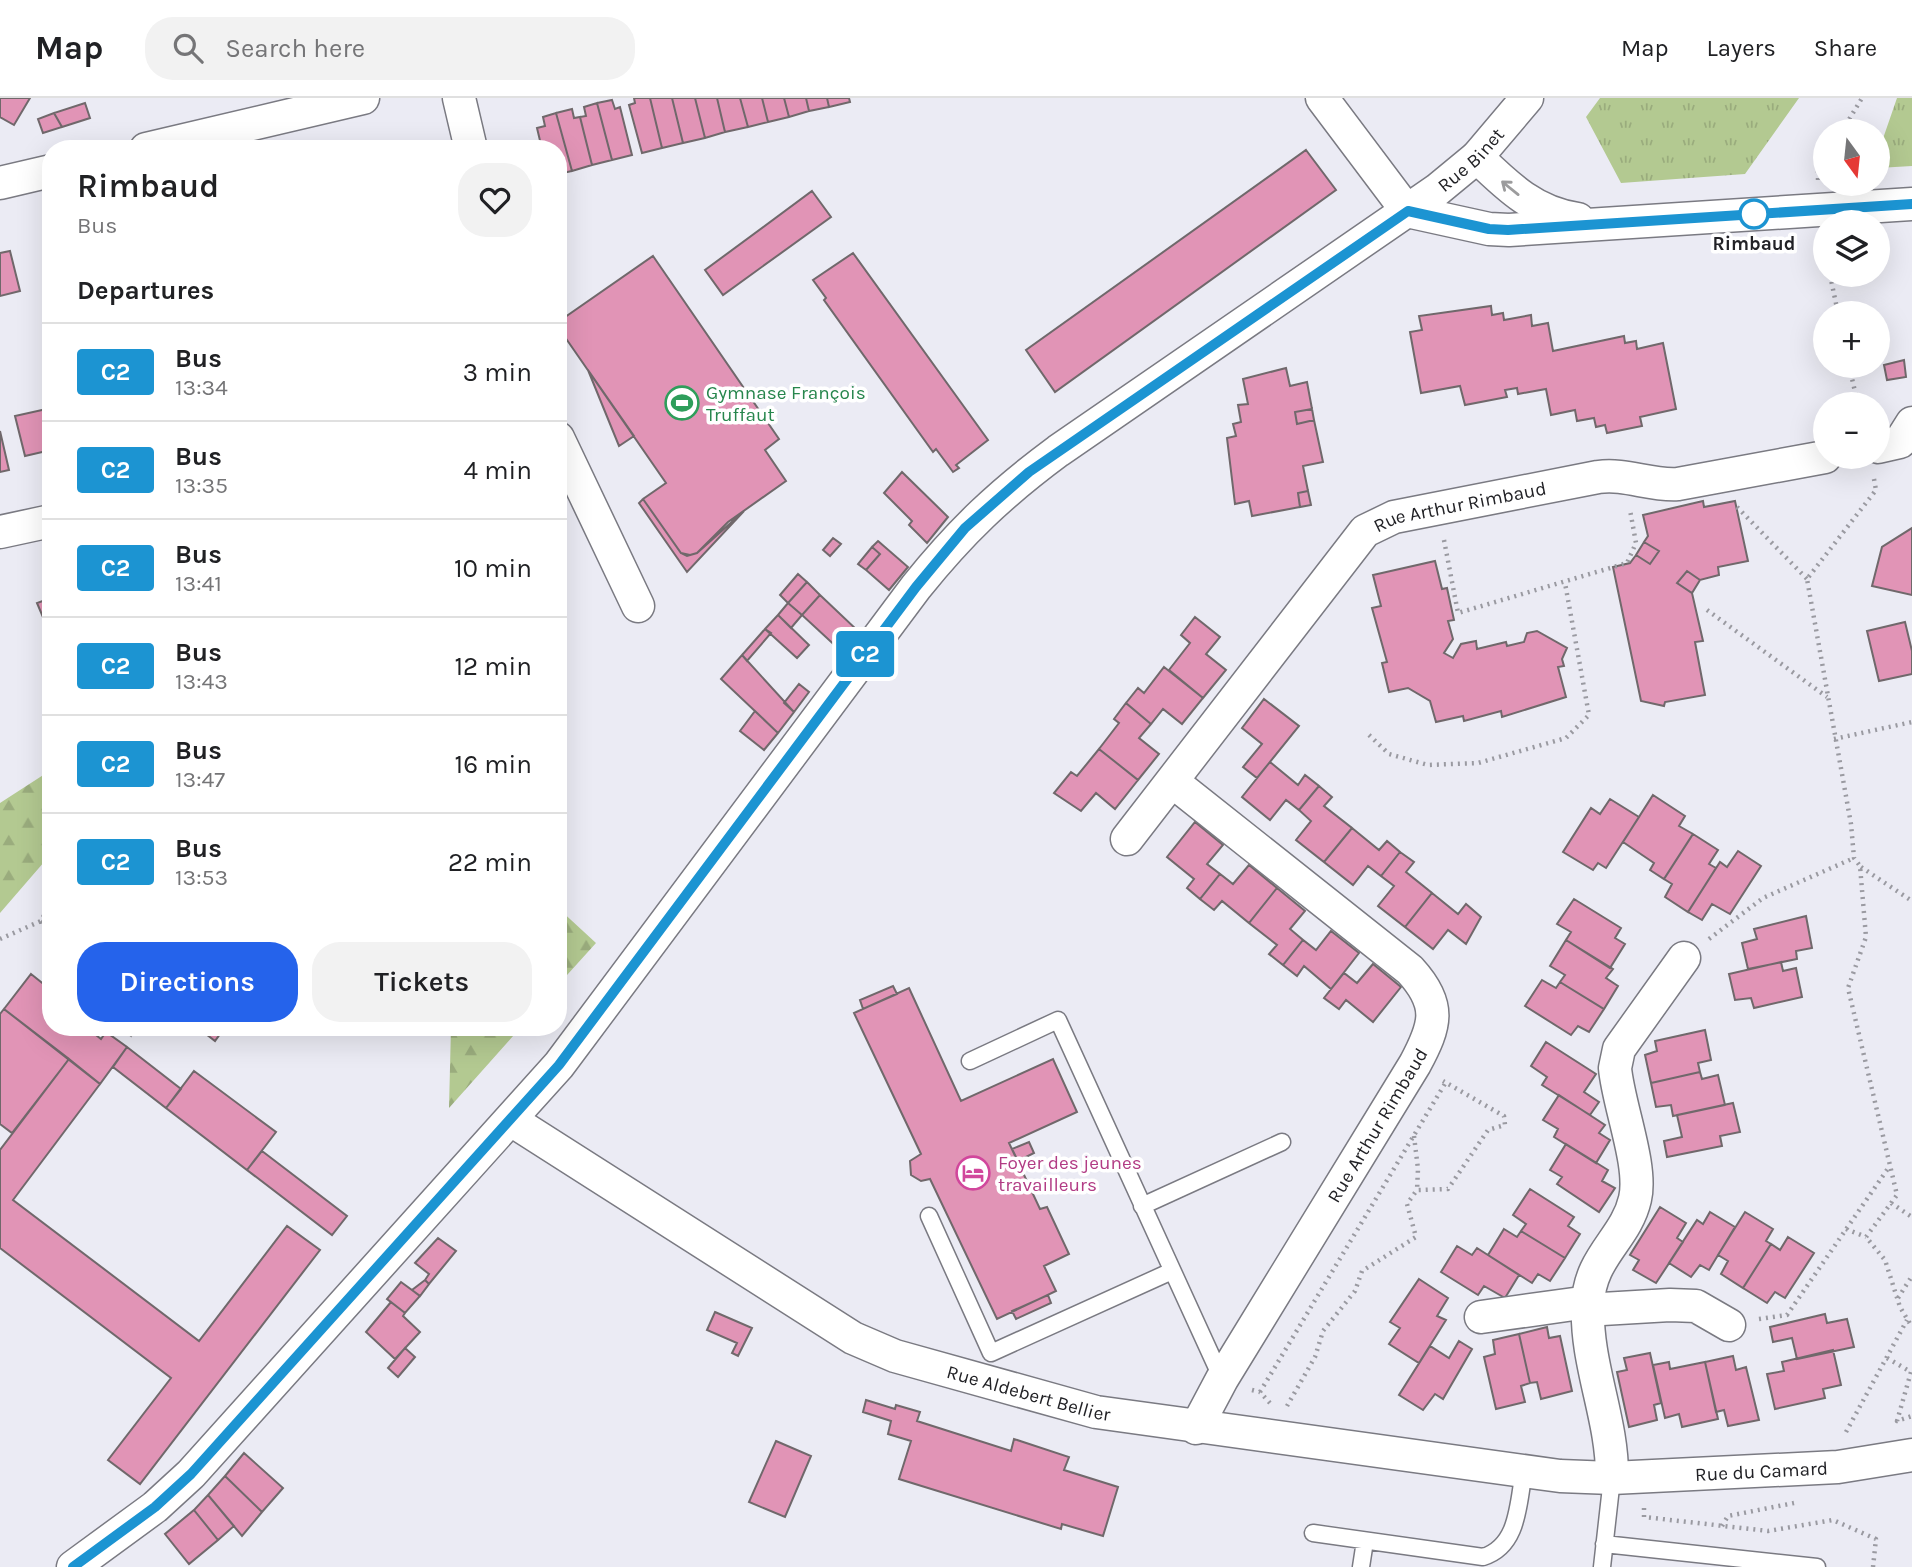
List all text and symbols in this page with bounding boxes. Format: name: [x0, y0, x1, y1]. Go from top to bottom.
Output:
search box: [145, 17, 635, 80]
text: Map: [35, 29, 103, 67]
icon: search: [169, 29, 207, 67]
text: Search here: [225, 33, 365, 64]
text: Map: [1621, 34, 1669, 62]
text: Layers: [1707, 34, 1776, 62]
text: Share: [1814, 34, 1877, 62]
north arrow: [1813, 119, 1890, 196]
map controls: [1813, 119, 1890, 469]
street label: Rue Binet: [1433, 124, 1509, 197]
button: heart: [458, 163, 532, 237]
text: Rimbaud: [77, 167, 219, 205]
one-way arrow: [1502, 181, 1520, 196]
marker: Rimbaud: [1739, 199, 1769, 229]
button: layers: [1813, 210, 1890, 287]
text: Bus: [77, 212, 117, 239]
place label: Rimbaud: [1713, 233, 1795, 255]
text: Departures: [77, 275, 214, 306]
button: +: [1813, 301, 1890, 378]
text: Bus: [175, 343, 222, 374]
text: 3 min: [463, 357, 532, 388]
text: C2: [101, 358, 130, 386]
text: 13:34: [175, 374, 228, 401]
place label: Gymnase François Truffaut: [706, 382, 866, 426]
sports icon: Gymnase François Truffaut: [663, 384, 701, 422]
button: −: [1813, 392, 1890, 469]
text: Bus: [175, 441, 222, 472]
text: 4 min: [464, 455, 532, 486]
text: C2: [101, 456, 130, 484]
text: 13:35: [175, 472, 228, 499]
street label: Rue Arthur Rimbaud: [1370, 477, 1548, 537]
text: Bus: [175, 539, 222, 570]
text: 10 min: [454, 553, 532, 584]
text: C2: [101, 554, 130, 582]
text: 13:41: [175, 570, 222, 597]
line badge: C2: [834, 631, 896, 677]
text: Bus: [175, 637, 222, 668]
text: C2: [850, 640, 880, 668]
text: 12 min: [454, 651, 532, 682]
text: C2: [101, 652, 130, 680]
text: 13:43: [175, 668, 228, 695]
text: Bus: [175, 735, 222, 766]
text: 16 min: [455, 749, 532, 780]
text: C2: [101, 750, 130, 778]
text: 13:47: [175, 766, 225, 793]
text: Bus: [175, 833, 222, 864]
text: 22 min: [448, 847, 532, 878]
text: C2: [101, 848, 130, 876]
text: 13:53: [175, 864, 228, 891]
button: Directions: [77, 942, 298, 1022]
button: Tickets: [312, 942, 532, 1022]
street label: Rue Arthur Rimbaud: [1323, 1044, 1433, 1207]
place label: Foyer des jeunes travailleurs: [998, 1152, 1142, 1196]
hotel icon: Foyer des jeunes travailleurs: [954, 1154, 992, 1192]
street label: Rue Aldebert Bellier: [944, 1361, 1112, 1426]
street label: Rue du Camard: [1694, 1457, 1829, 1486]

